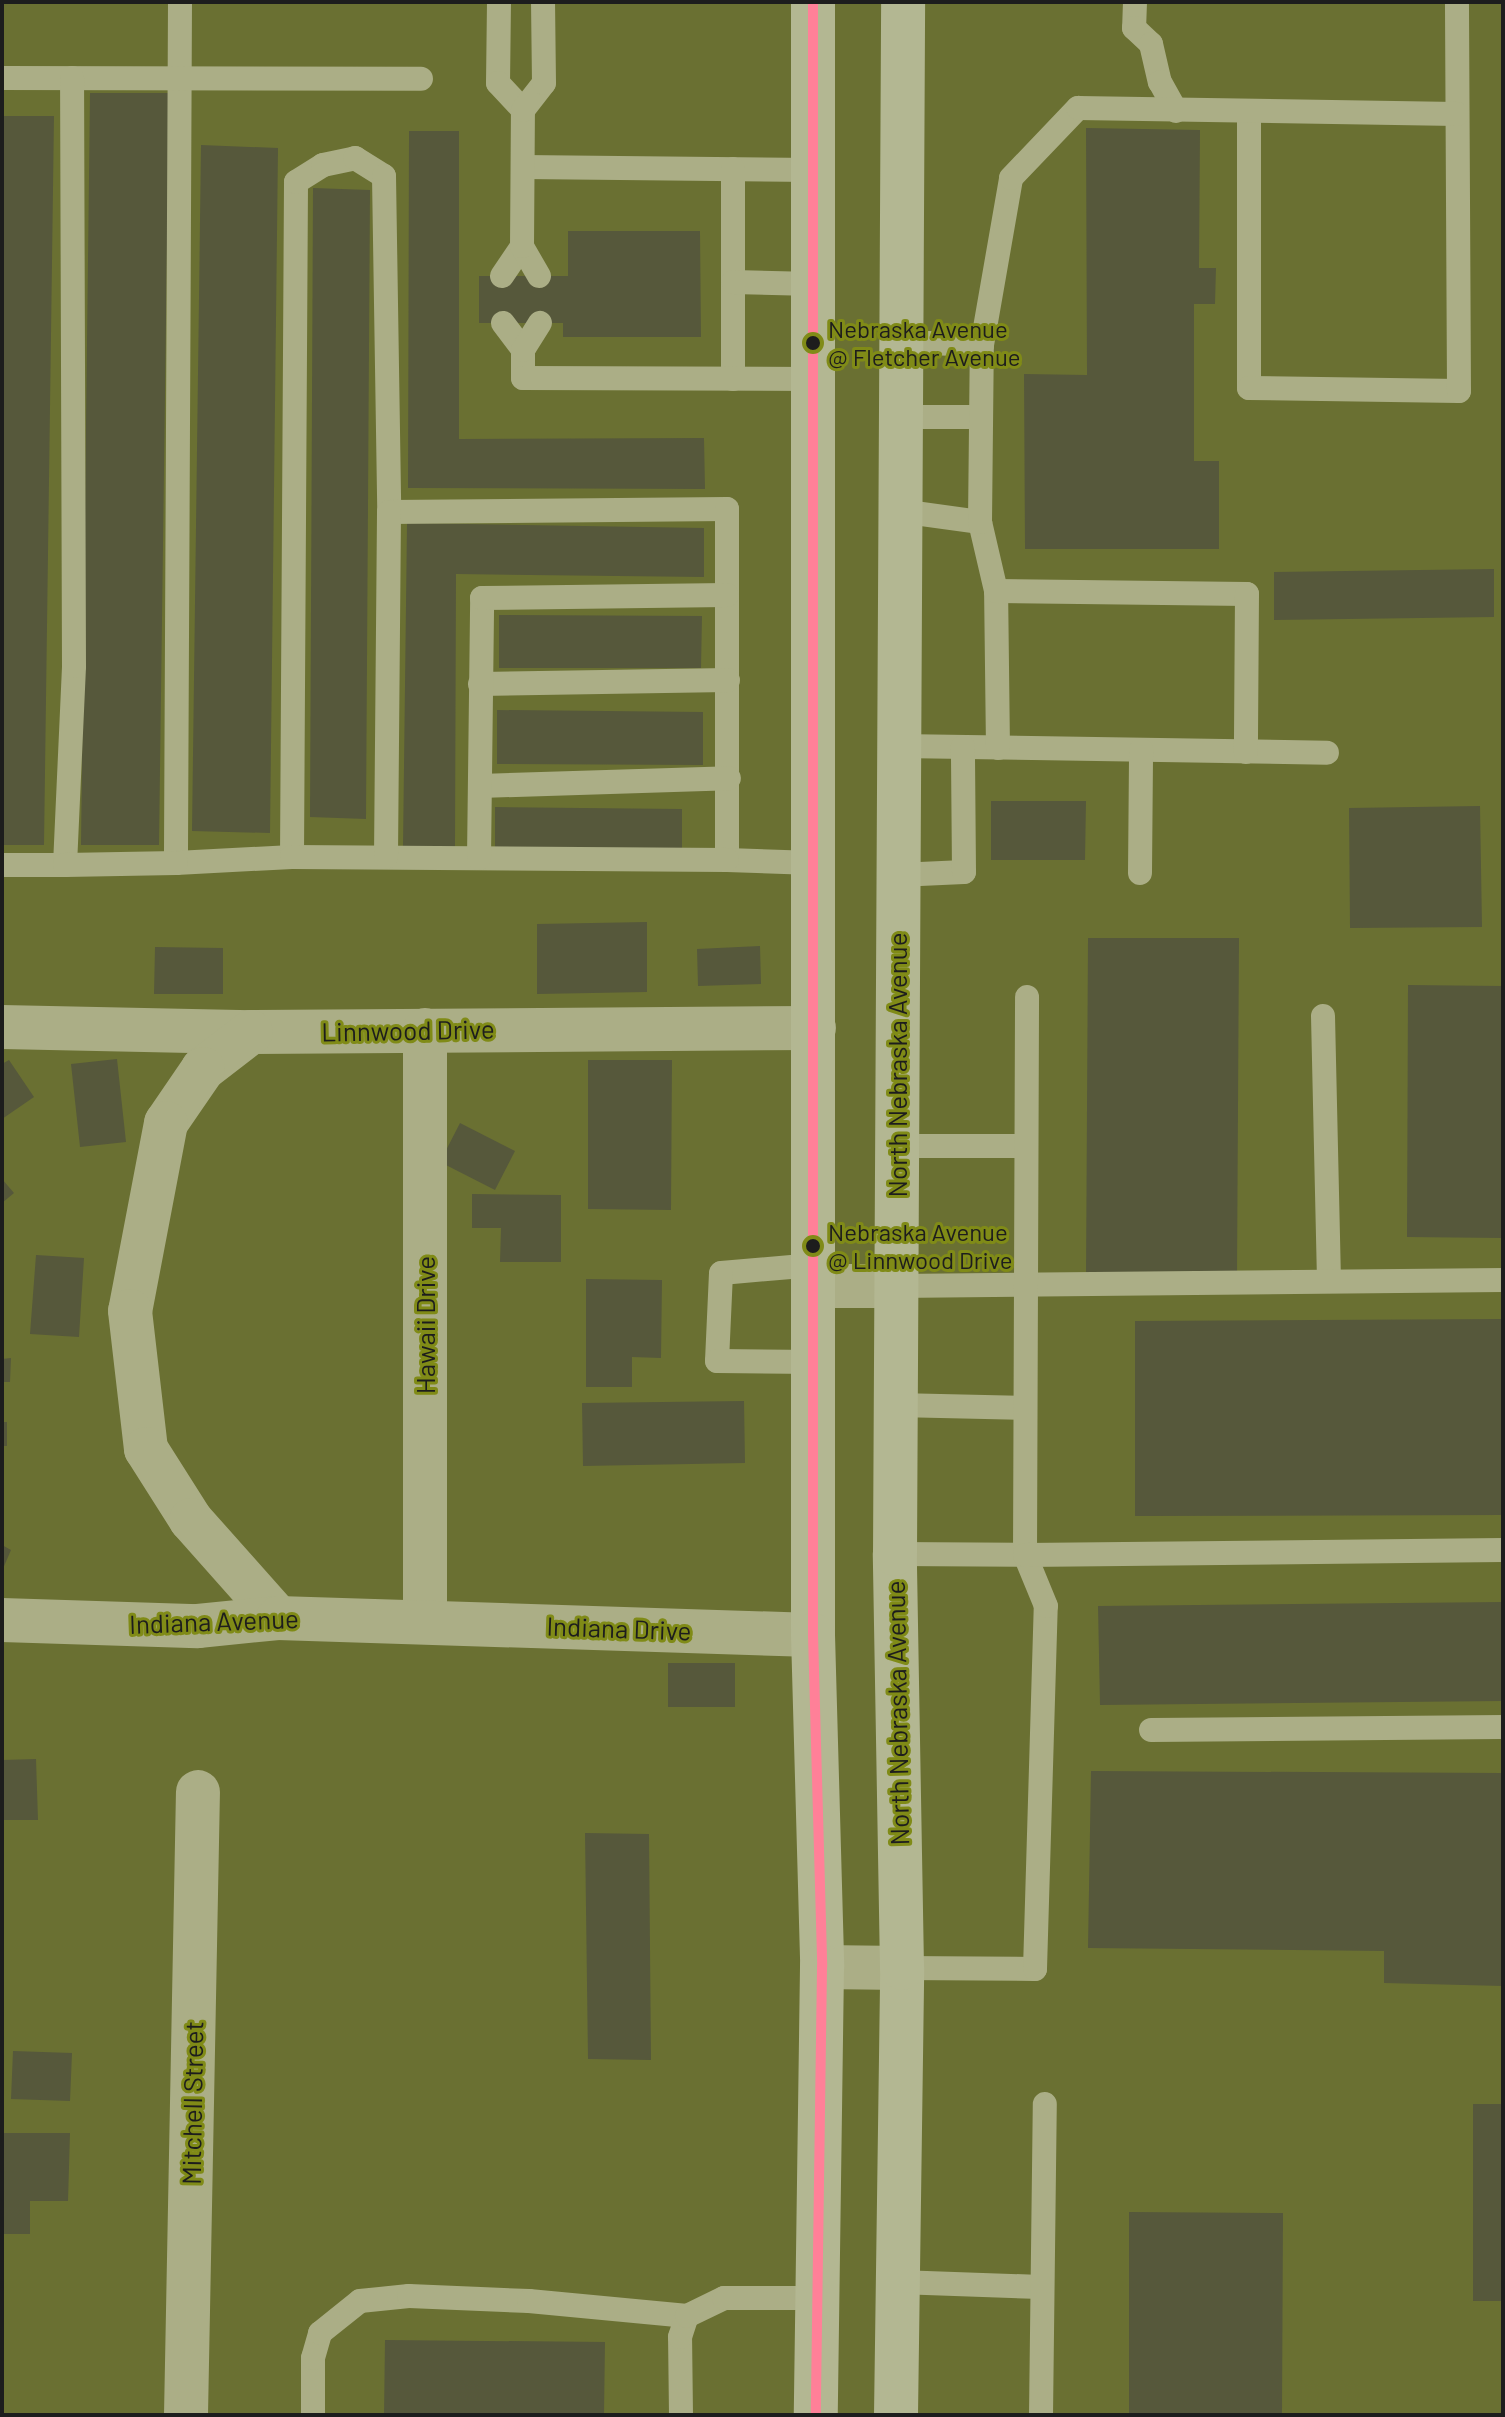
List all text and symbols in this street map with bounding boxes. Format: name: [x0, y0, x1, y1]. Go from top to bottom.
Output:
place label: Nebraska Avenue @ Fletcher Avenue: [828, 315, 1021, 371]
marker: Nebraska Avenue @ Fletcher Avenue: [805, 335, 821, 351]
street label: North Nebraska Avenue: [881, 933, 913, 1197]
street label: Linnwood Drive: [321, 1013, 495, 1047]
place label: Nebraska Avenue @ Linnwood Drive: [828, 1218, 1012, 1274]
marker: Nebraska Avenue @ Linnwood Drive: [805, 1238, 821, 1254]
street label: Hawaii Drive: [409, 1256, 441, 1394]
street label: North Nebraska Avenue: [879, 1580, 915, 1846]
street label: Indiana Avenue: [129, 1602, 299, 1640]
street label: Indiana Drive: [546, 1610, 692, 1646]
street label: Mitchell Street: [175, 2021, 209, 2185]

